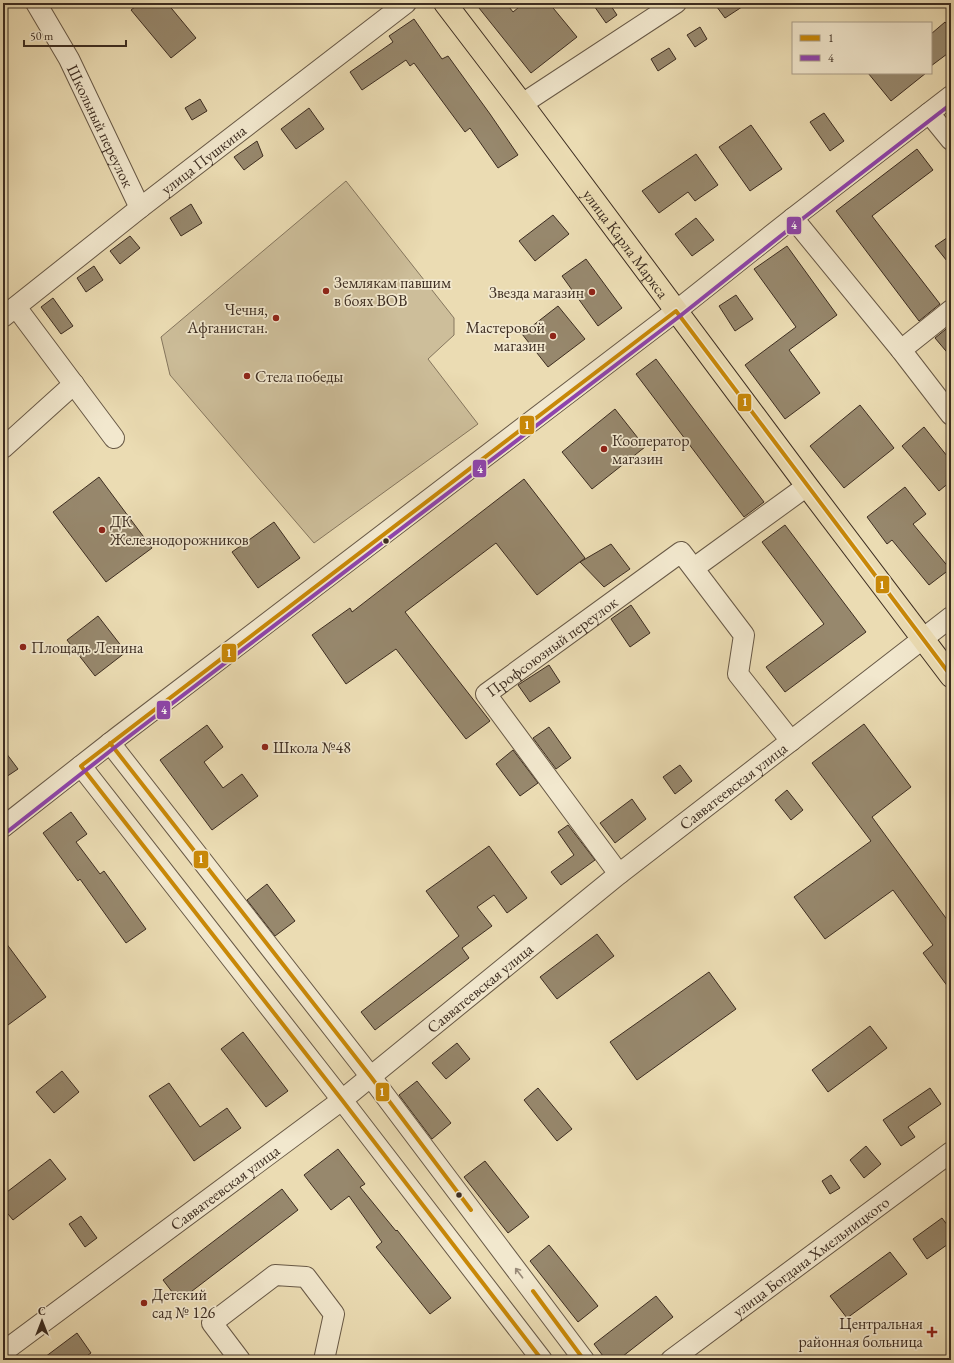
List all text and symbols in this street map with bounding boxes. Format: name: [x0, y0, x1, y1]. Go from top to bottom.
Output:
scale bar: [24, 22, 126, 48]
legend: [792, 22, 932, 74]
text: 50 m: [30, 28, 54, 44]
text: 1: [828, 30, 834, 46]
text: 4: [828, 50, 834, 66]
street label: Школьный переулок: [62, 61, 139, 191]
street label: улица Пушкина: [156, 120, 251, 199]
street label: улица Карла Маркса: [578, 185, 674, 303]
line badge: 4: [786, 216, 802, 235]
text: 4: [791, 218, 797, 232]
place label: Землякам павшим в боях ВОВ: [334, 272, 451, 311]
place label: Звезда магазин: [489, 282, 584, 303]
marker: Землякам павшим в боях ВОВ: [321, 286, 331, 296]
marker: Звезда магазин: [587, 287, 597, 297]
place label: Чечня, Афганистан.: [186, 299, 268, 338]
marker: Чечня, Афганистан.: [271, 313, 281, 323]
place label: Мастеровой магазин: [466, 317, 546, 356]
marker: Мастеровой магазин: [548, 331, 558, 341]
place label: Стела победы: [255, 366, 343, 387]
marker: Стела победы: [242, 371, 252, 381]
line badge: 1: [737, 393, 752, 412]
text: 1: [742, 395, 748, 409]
line badge: 1: [519, 415, 535, 435]
text: 1: [524, 418, 530, 432]
place label: Кооператор магазин: [612, 430, 690, 469]
marker: Кооператор магазин: [599, 444, 609, 454]
line badge: 4: [472, 459, 487, 478]
text: 4: [477, 462, 483, 476]
place label: ДК Железнодорожников: [109, 511, 249, 550]
marker: ДК Железнодорожников: [97, 525, 107, 535]
unlabelled marker: [381, 536, 391, 546]
line badge: 1: [875, 575, 890, 594]
text: 1: [879, 578, 885, 592]
street label: Профсоюзный переулок: [482, 591, 622, 702]
place label: Площадь Ленина: [31, 637, 144, 658]
marker: Площадь Ленина: [18, 642, 28, 652]
line badge: 1: [221, 643, 237, 663]
text: 1: [226, 646, 232, 660]
line badge: 4: [156, 700, 171, 720]
text: 4: [161, 703, 167, 717]
place label: Школа №48: [273, 737, 351, 758]
street label: Савватеевская улица: [675, 737, 792, 835]
marker: Школа №48: [260, 742, 270, 752]
line badge: 1: [193, 850, 209, 869]
text: 1: [198, 852, 204, 866]
street label: Савватеевская улица: [422, 938, 538, 1038]
line badge: 1: [375, 1082, 390, 1102]
text: 1: [379, 1085, 385, 1099]
street label: Савватеевская улица: [166, 1140, 284, 1235]
unlabelled marker: [454, 1190, 464, 1200]
street label: улица Богдана Хмельницкого: [728, 1191, 894, 1322]
one-way arrow: [515, 1268, 523, 1279]
place label: Детский сад № 126: [152, 1284, 216, 1323]
marker: Детский сад № 126: [139, 1298, 149, 1308]
north arrow: [22, 1301, 62, 1341]
text: С: [38, 1304, 46, 1318]
place label: Центральная районная больница: [798, 1313, 924, 1352]
marker: Центральная районная больница: [926, 1326, 938, 1338]

